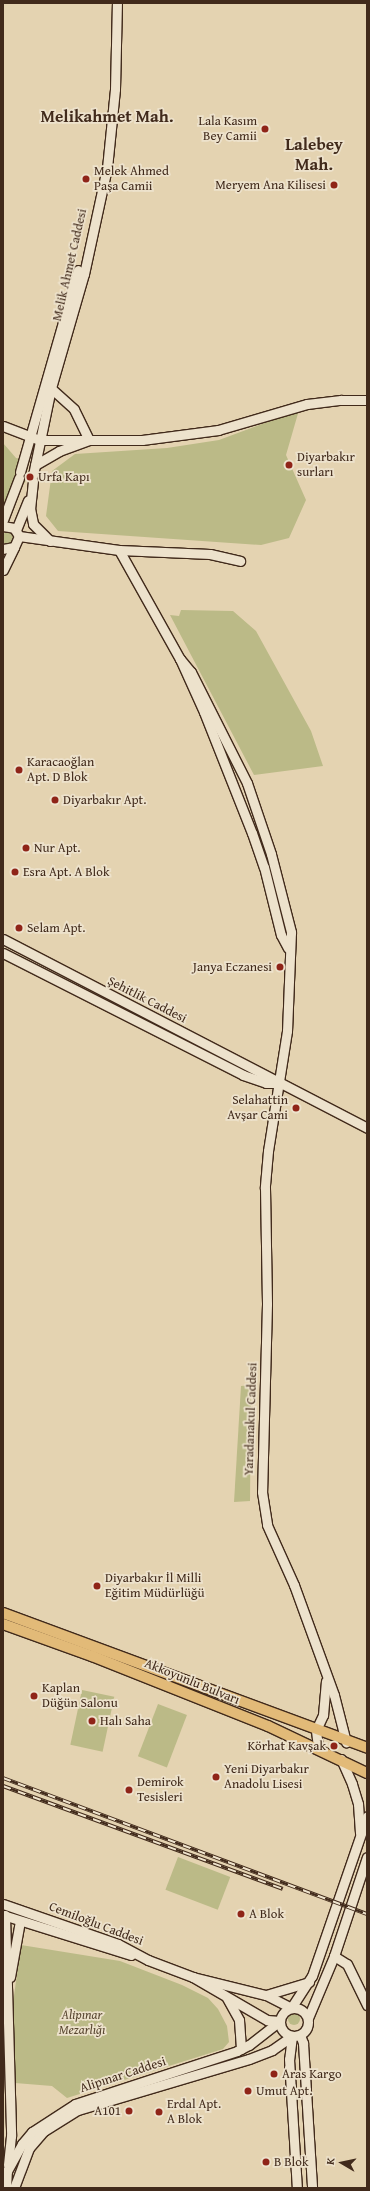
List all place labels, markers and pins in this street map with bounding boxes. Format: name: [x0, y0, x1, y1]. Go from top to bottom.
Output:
place label: Lala Kasım Bey Camii: [199, 114, 257, 145]
marker: Lala Kasım Bey Camii: [260, 124, 270, 134]
place label: Melek Ahmed Paşa Camii: [94, 164, 169, 195]
marker: Melek Ahmed Paşa Camii: [81, 174, 91, 184]
place label: Meryem Ana Kilisesi: [215, 177, 326, 193]
marker: Meryem Ana Kilisesi: [329, 180, 339, 190]
place label: Diyarbakır surları: [297, 450, 355, 481]
marker: Diyarbakır surları: [284, 460, 294, 470]
place label: Urfa Kapı: [38, 469, 90, 485]
marker: Urfa Kapı: [25, 472, 35, 482]
place label: Karacaoğlan Apt. D Blok: [27, 755, 94, 786]
marker: Karacaoğlan Apt. D Blok: [14, 765, 24, 775]
place label: Diyarbakır Apt.: [63, 792, 146, 808]
marker: Diyarbakır Apt.: [50, 795, 60, 805]
place label: Nur Apt.: [34, 840, 80, 856]
marker: Nur Apt.: [21, 843, 31, 853]
place label: Esra Apt. A Blok: [23, 864, 109, 880]
marker: Esra Apt. A Blok: [10, 867, 20, 877]
place label: Selam Apt.: [27, 920, 85, 936]
marker: Selam Apt.: [14, 923, 24, 933]
place label: Janya Eczanesi: [193, 959, 272, 975]
marker: Janya Eczanesi: [275, 962, 285, 972]
place label: Selahattin Avşar Cami: [227, 1093, 288, 1124]
marker: Selahattin Avşar Cami: [291, 1103, 301, 1113]
place label: Diyarbakır İl Milli Eğitim Müdürlüğü: [105, 1571, 205, 1602]
marker: Diyarbakır İl Milli Eğitim Müdürlüğü: [92, 1581, 102, 1591]
place label: Kaplan Düğün Salonu: [42, 1681, 118, 1712]
marker: Kaplan Düğün Salonu: [29, 1691, 39, 1701]
place label: Halı Saha: [100, 1713, 151, 1729]
marker: Halı Saha: [87, 1716, 97, 1726]
place label: Körhat Kavşak: [247, 1738, 326, 1754]
marker: Körhat Kavşak: [329, 1741, 339, 1751]
place label: Yeni Diyarbakır Anadolu Lisesi: [224, 1762, 309, 1793]
marker: Yeni Diyarbakır Anadolu Lisesi: [211, 1772, 221, 1782]
place label: Demirok Tesisleri: [137, 1775, 184, 1806]
marker: Demirok Tesisleri: [124, 1785, 134, 1795]
place label: A Blok: [249, 1906, 284, 1922]
marker: A Blok: [236, 1909, 246, 1919]
place label: Aras Kargo: [282, 2066, 342, 2082]
marker: Aras Kargo: [269, 2069, 279, 2079]
place label: Umut Apt.: [256, 2083, 312, 2099]
marker: Umut Apt.: [243, 2086, 253, 2096]
place label: Erdal Apt. A Blok: [167, 2097, 221, 2128]
place label: A101: [94, 2103, 121, 2119]
marker: A101: [124, 2106, 134, 2116]
marker: Erdal Apt. A Blok: [154, 2107, 164, 2117]
place label: B Blok: [274, 2154, 308, 2170]
marker: B Blok: [261, 2157, 271, 2167]

